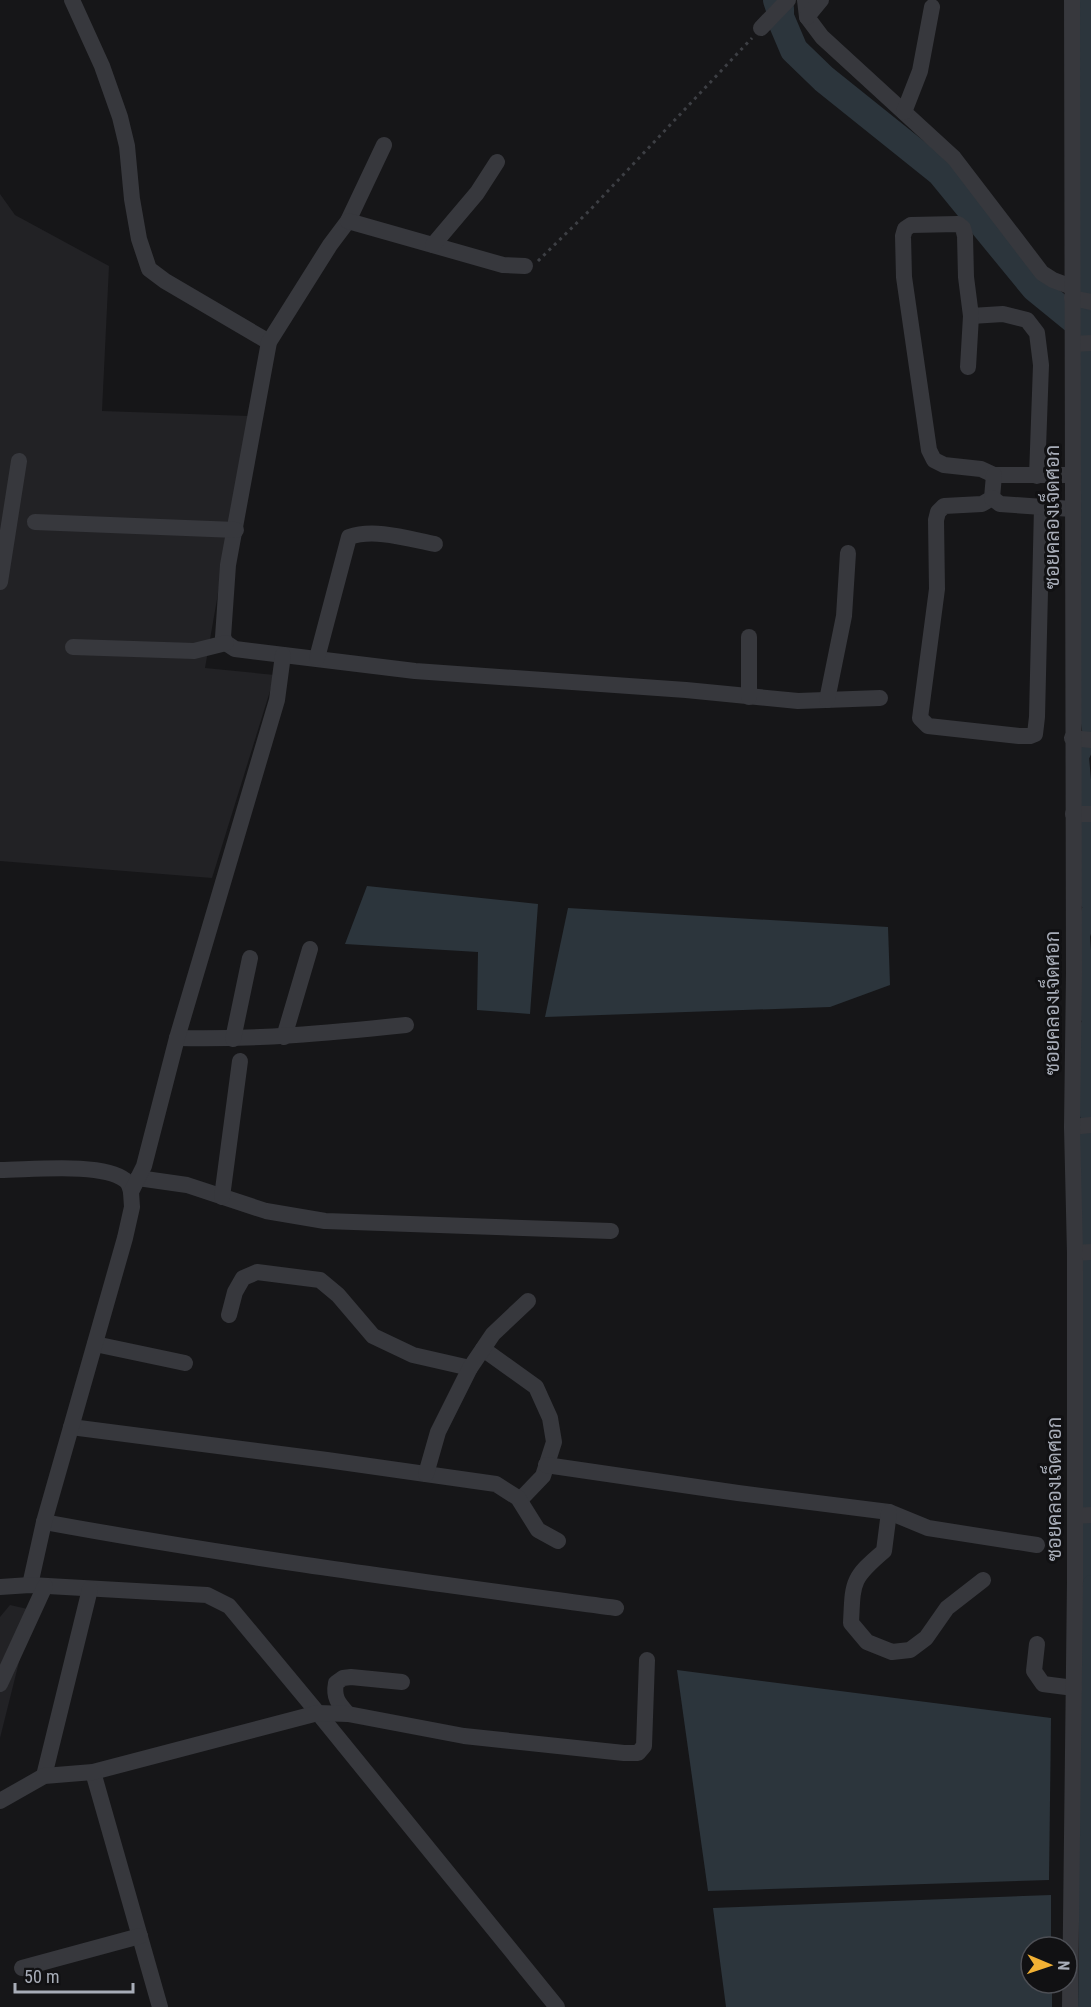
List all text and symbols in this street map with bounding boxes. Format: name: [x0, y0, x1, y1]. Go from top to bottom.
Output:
street label: ซอยคลองเจ็ดศอก: [1037, 445, 1064, 589]
street label: ซอยคลองเจ็ดศอก: [1037, 931, 1064, 1075]
street label: ซอยคลองเจ็ดศอก: [1039, 1417, 1066, 1561]
north arrow: [1019, 1935, 1079, 1995]
scale bar: [15, 1956, 134, 1994]
text: N: [1054, 1960, 1073, 1971]
text: 50 m: [24, 1966, 59, 1987]

